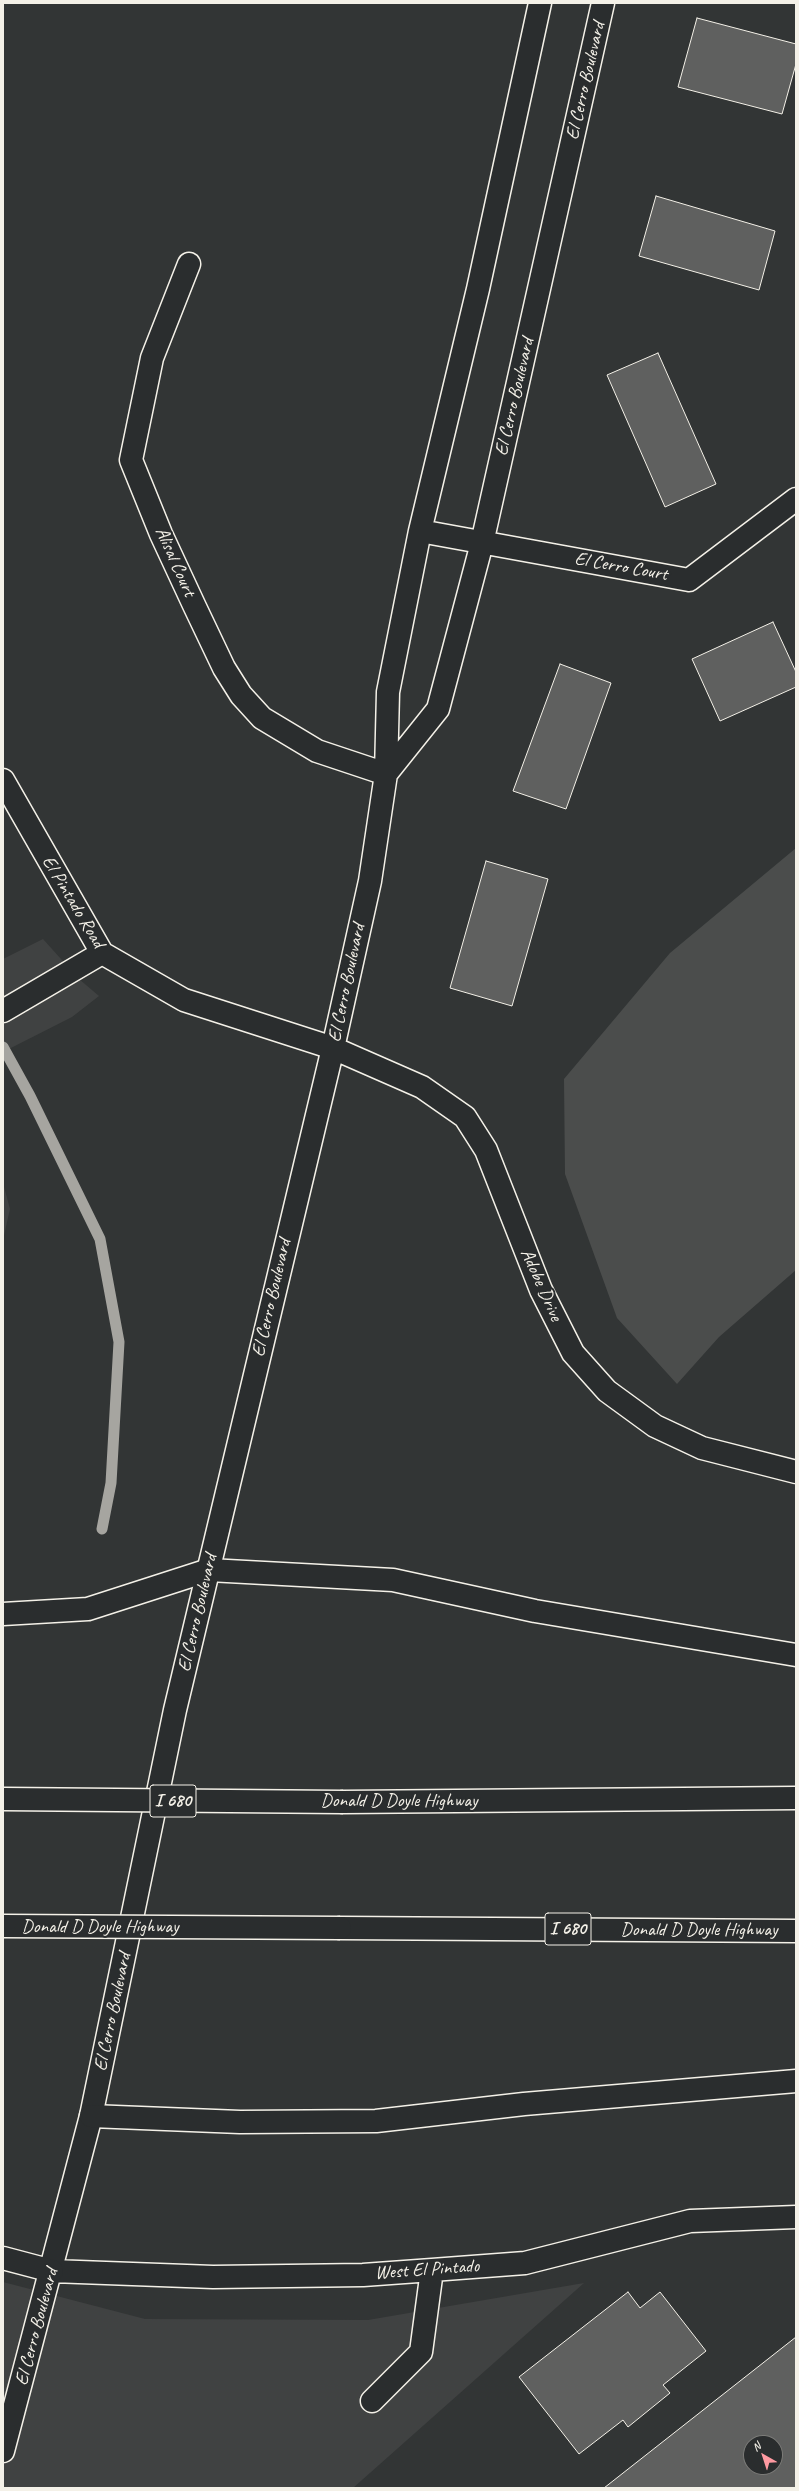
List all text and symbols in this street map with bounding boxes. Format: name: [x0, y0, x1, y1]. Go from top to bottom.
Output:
street label: El Cerro Boulevard: [561, 20, 611, 142]
street label: El Cerro Boulevard: [490, 336, 540, 458]
street label: Alisal Court: [150, 524, 200, 600]
street label: El Cerro Court: [573, 548, 669, 586]
street label: El Pintado Road: [37, 852, 109, 952]
street label: El Cerro Boulevard: [323, 922, 371, 1044]
street label: El Cerro Boulevard: [247, 1237, 297, 1359]
street label: Adobe Drive: [515, 1245, 567, 1325]
street label: El Cerro Boulevard: [173, 1552, 223, 1674]
road number: I 680: [150, 1785, 196, 1817]
street label: Donald D Doyle Highway: [321, 1790, 477, 1812]
road number: I 680: [545, 1913, 591, 1945]
street label: Donald D Doyle Highway: [22, 1916, 178, 1938]
street label: Donald D Doyle Highway: [621, 1919, 777, 1941]
street label: El Cerro Boulevard: [89, 1951, 137, 2073]
street label: West El Pintado: [374, 2255, 480, 2285]
street label: El Cerro Boulevard: [10, 2266, 64, 2388]
north arrow: [743, 2435, 783, 2475]
text: N: [749, 2439, 763, 2454]

